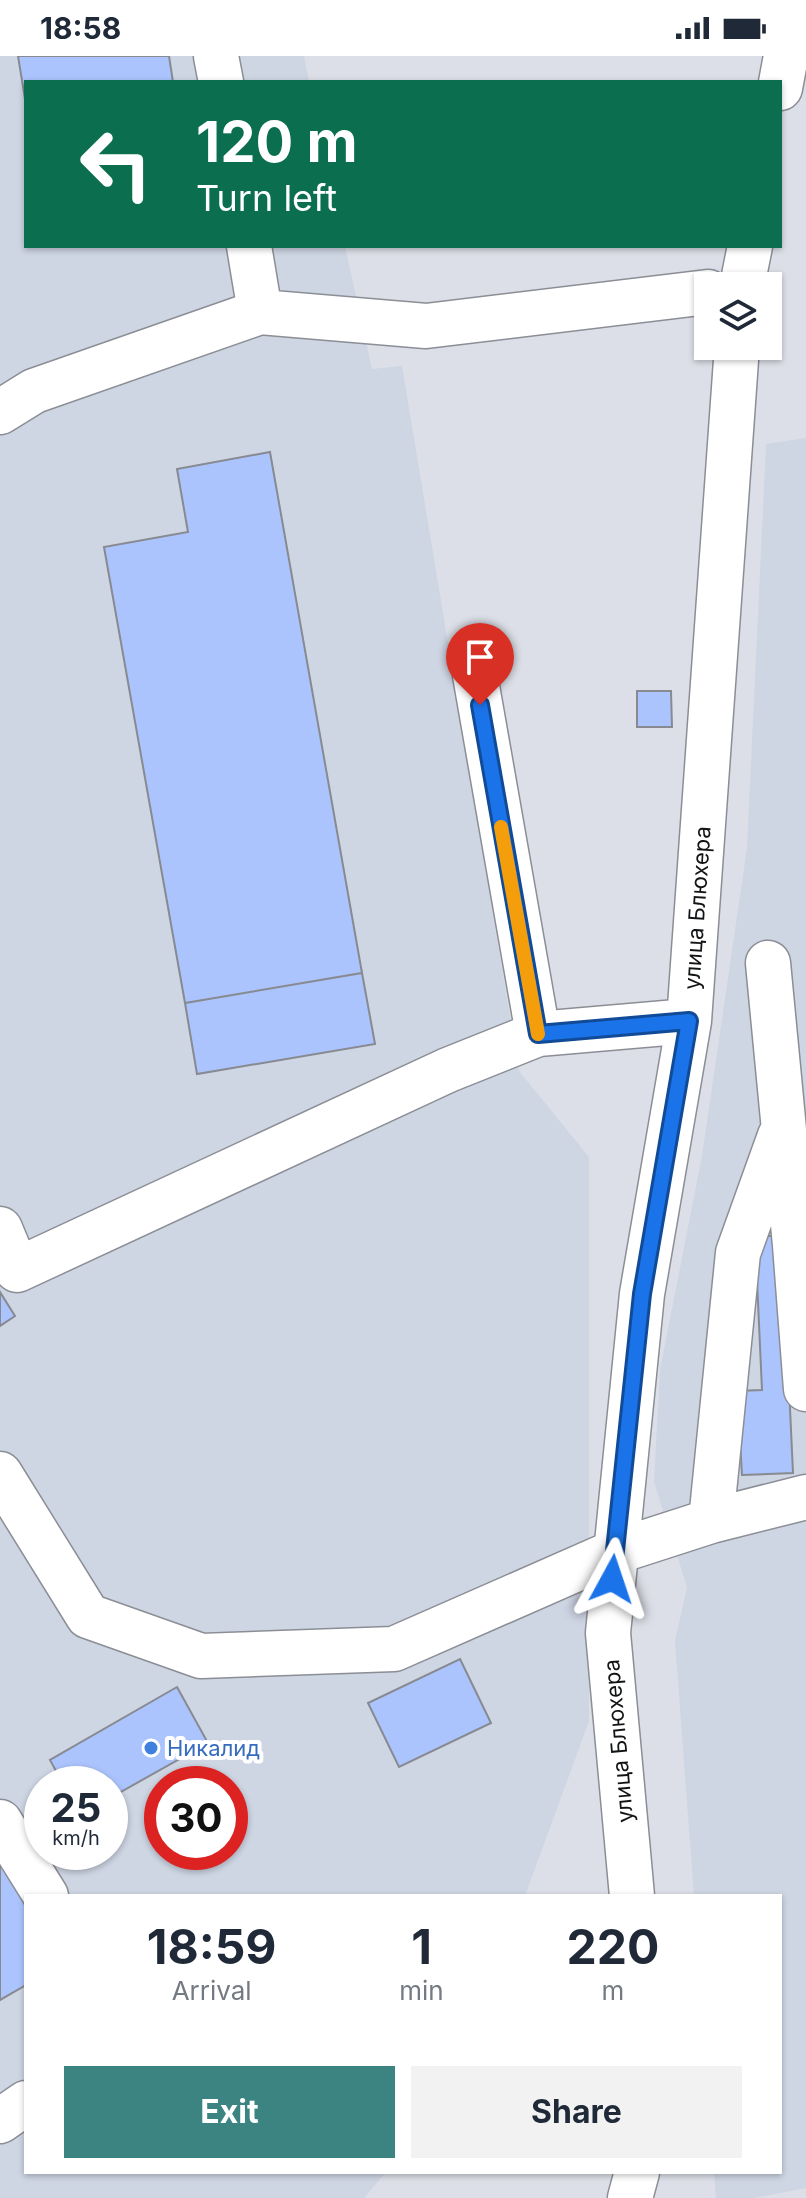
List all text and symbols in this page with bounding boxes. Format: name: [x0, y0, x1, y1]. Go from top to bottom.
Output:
text: 18:58: [40, 10, 121, 46]
text: 120 m: [196, 108, 358, 176]
icon: left: [64, 112, 168, 216]
text: Turn left: [196, 176, 337, 220]
map controls: [694, 272, 782, 360]
button: layers: [694, 272, 782, 360]
pin: [446, 623, 514, 705]
icon: arrive: [458, 635, 502, 679]
street label: улица Блюхера: [678, 825, 716, 991]
position arrow: [570, 1537, 654, 1621]
street label: улица Блюхера: [598, 1658, 638, 1824]
place label: Никалид: [167, 1735, 260, 1761]
marker: Никалид: [142, 1739, 160, 1757]
speed limit sign: 30: [144, 1766, 248, 1870]
text: 25: [51, 1783, 101, 1832]
text: km/h: [52, 1826, 100, 1850]
text: 18:59: [147, 1917, 277, 1976]
text: 1: [411, 1917, 432, 1976]
text: 220: [566, 1917, 659, 1976]
text: Arrival: [172, 1975, 252, 2006]
text: min: [399, 1975, 444, 2006]
text: m: [601, 1975, 624, 2006]
button: Exit: [64, 2066, 395, 2158]
button: Share: [411, 2066, 742, 2158]

